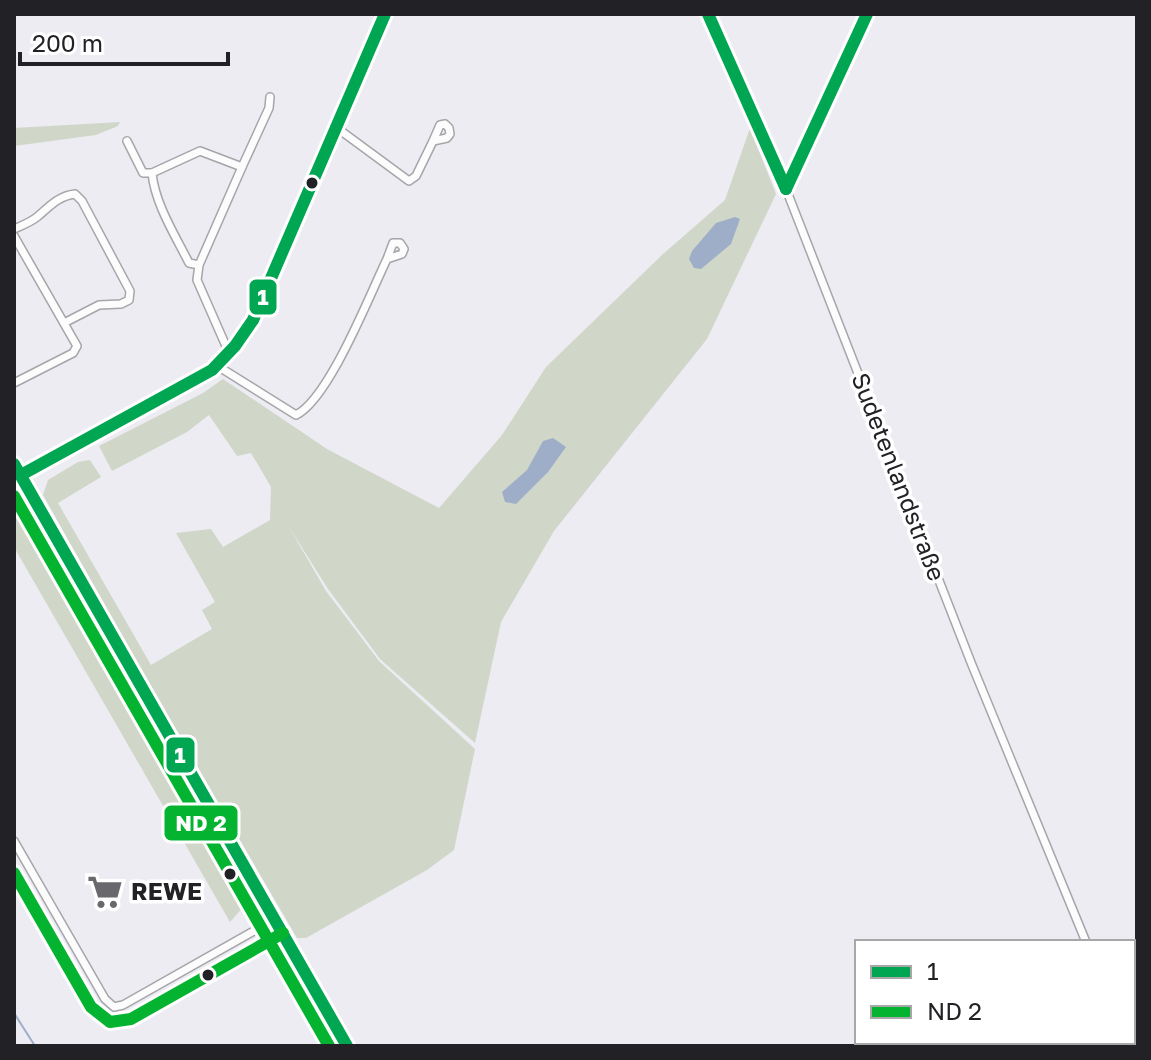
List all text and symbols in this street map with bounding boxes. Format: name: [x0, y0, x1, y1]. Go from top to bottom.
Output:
scale bar: [20, 16, 228, 66]
text: 200 m: [32, 28, 103, 57]
unlabelled marker: [304, 175, 320, 191]
line badge: 1: [248, 278, 278, 316]
text: 1: [257, 283, 269, 310]
street label: Sudetenlandstraße: [846, 368, 952, 585]
line badge: 1: [165, 736, 196, 774]
text: 1: [174, 741, 186, 768]
line badge: ND 2: [163, 804, 239, 842]
text: ND 2: [175, 809, 227, 836]
unlabelled marker: [222, 866, 238, 882]
supermarket icon: REWE: [86, 873, 124, 911]
place label: REWE: [131, 876, 202, 905]
legend: [855, 940, 1135, 1044]
text: 1: [927, 956, 939, 985]
unlabelled marker: [200, 967, 216, 983]
text: ND 2: [927, 996, 982, 1025]

